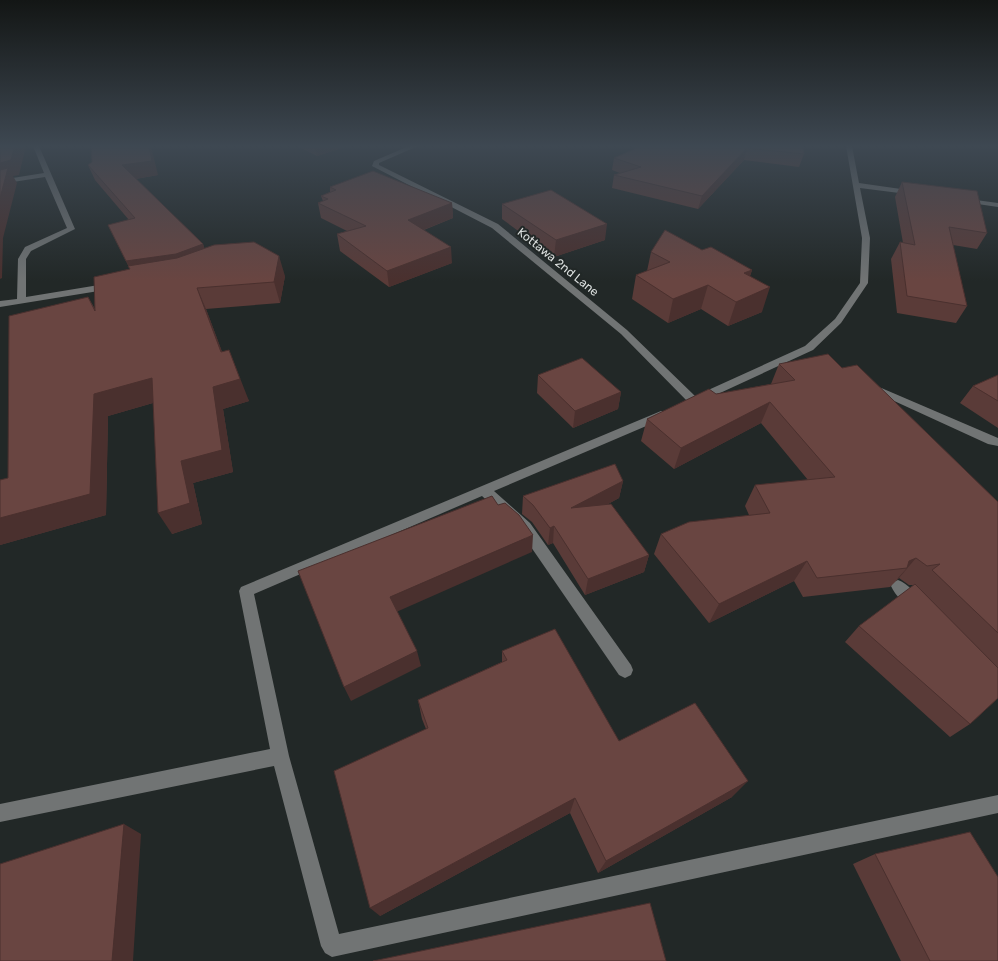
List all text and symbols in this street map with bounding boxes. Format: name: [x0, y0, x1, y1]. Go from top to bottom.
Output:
street label: Kottawa 2nd Lane: [515, 225, 602, 299]

